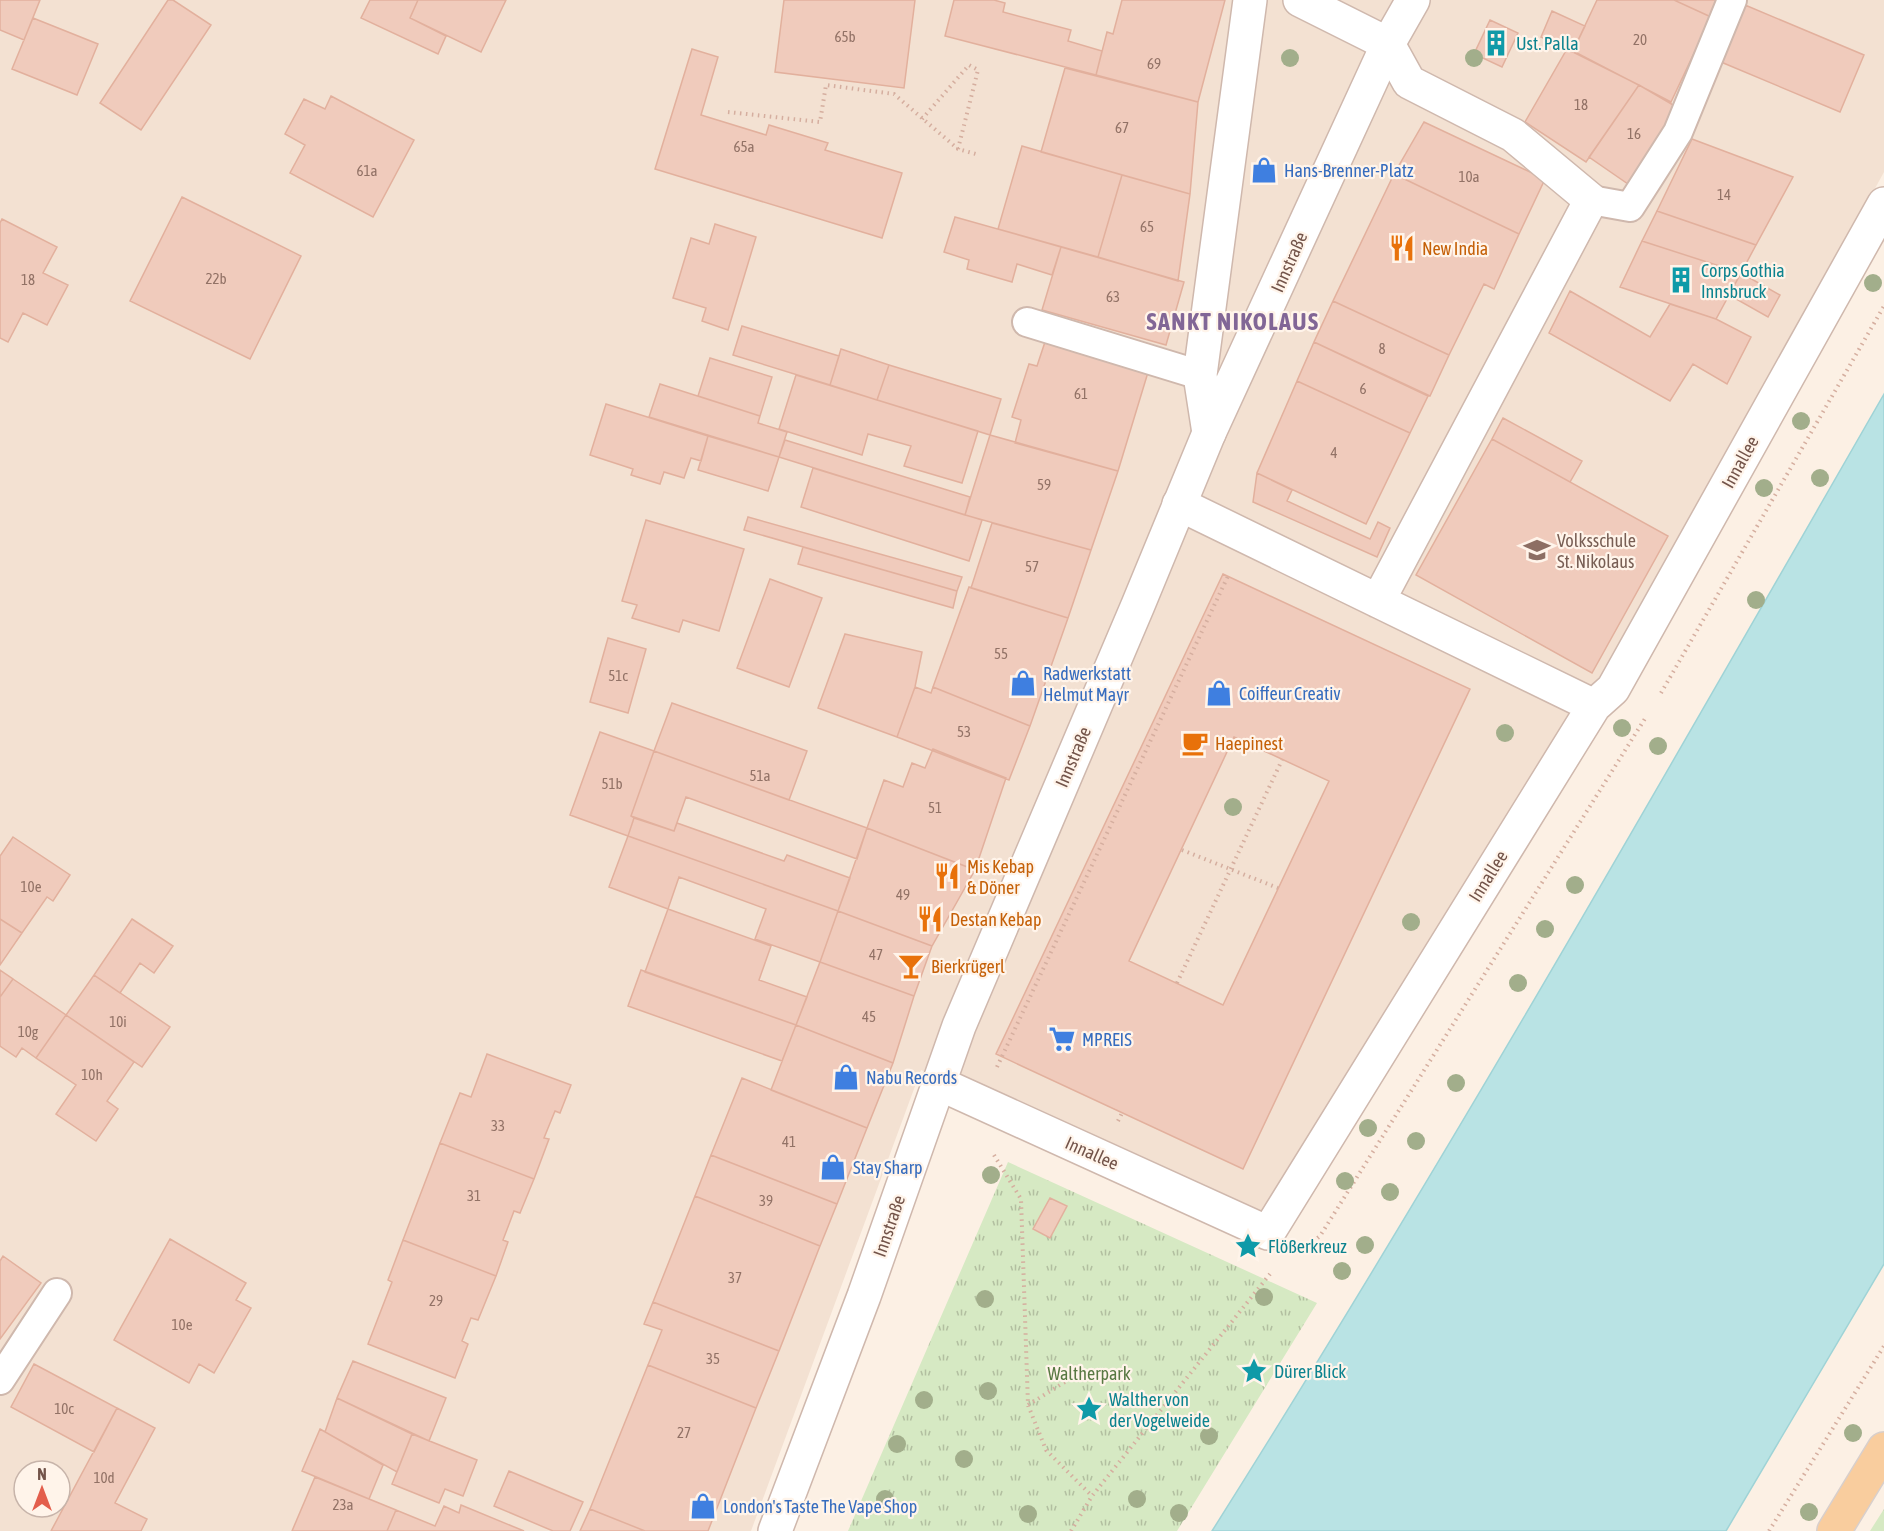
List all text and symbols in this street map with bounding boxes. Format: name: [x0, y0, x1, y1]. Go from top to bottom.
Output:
house number: 65b: [834, 28, 856, 45]
building icon: Ust. Palla: [1481, 28, 1511, 58]
house number: 20: [1633, 31, 1647, 48]
place label: Ust. Palla: [1516, 33, 1579, 54]
house number: 69: [1147, 55, 1161, 72]
house number: 18: [1574, 96, 1588, 113]
house number: 67: [1115, 119, 1129, 136]
house number: 16: [1627, 125, 1641, 142]
house number: 65a: [733, 138, 755, 155]
shop icon: Hans-Brenner-Platz: [1249, 155, 1279, 185]
place label: Hans-Brenner-Platz: [1284, 160, 1414, 181]
house number: 61a: [356, 162, 378, 179]
house number: 10a: [1458, 168, 1480, 185]
house number: 14: [1717, 186, 1731, 203]
house number: 65: [1140, 218, 1154, 235]
street label: Innstraße: [1266, 229, 1312, 295]
restaurant icon: New India: [1387, 233, 1417, 263]
place label: New India: [1422, 238, 1488, 259]
place label: Corps Gothia Innsbruck: [1701, 260, 1785, 302]
building icon: Corps Gothia Innsbruck: [1666, 265, 1696, 295]
house number: 22b: [205, 270, 227, 287]
house number: 18: [21, 271, 35, 288]
house number: 63: [1106, 288, 1120, 305]
district label: SANKT NIKOLAUS: [1146, 308, 1320, 335]
house number: 8: [1378, 340, 1386, 357]
house number: 6: [1359, 380, 1367, 397]
house number: 61: [1074, 385, 1088, 402]
street label: Innallee: [1717, 432, 1763, 492]
house number: 4: [1330, 444, 1338, 461]
house number: 59: [1037, 476, 1051, 493]
place label: Volksschule St. Nikolaus: [1557, 530, 1636, 572]
school or university icon: Volksschule St. Nikolaus: [1522, 535, 1552, 565]
house number: 57: [1025, 558, 1039, 575]
house number: 55: [994, 645, 1008, 662]
place label: Radwerkstatt Helmut Mayr: [1043, 663, 1131, 705]
house number: 51c: [608, 667, 628, 684]
shop icon: Radwerkstatt Helmut Mayr: [1008, 668, 1038, 698]
shop icon: Coiffeur Creativ: [1204, 678, 1234, 708]
place label: Coiffeur Creativ: [1239, 683, 1341, 704]
house number: 53: [957, 723, 971, 740]
street label: Innstraße: [1051, 724, 1095, 790]
cafe icon: Haepinest: [1180, 728, 1210, 758]
place label: Haepinest: [1215, 733, 1283, 754]
house number: 51a: [749, 767, 771, 784]
house number: 51b: [601, 775, 623, 792]
house number: 51: [928, 799, 942, 816]
street label: Innallee: [1464, 847, 1512, 905]
place label: Mis Kebap & Döner: [967, 856, 1034, 898]
restaurant icon: Mis Kebap & Döner: [932, 861, 962, 891]
house number: 10e: [21, 878, 42, 895]
house number: 49: [896, 886, 910, 903]
restaurant icon: Destan Kebap: [915, 904, 945, 934]
place label: Destan Kebap: [950, 909, 1041, 930]
house number: 47: [869, 946, 883, 963]
bar icon: Bierkrügerl: [896, 951, 926, 981]
place label: Bierkrügerl: [931, 956, 1005, 977]
house number: 45: [862, 1008, 876, 1025]
house number: 10i: [109, 1013, 127, 1030]
house number: 10g: [18, 1023, 39, 1040]
supermarket icon: MPREIS: [1047, 1024, 1077, 1054]
place label: MPREIS: [1082, 1029, 1132, 1050]
shop icon: Nabu Records: [831, 1062, 861, 1092]
house number: 10h: [81, 1066, 103, 1083]
place label: Nabu Records: [866, 1067, 957, 1088]
house number: 33: [491, 1117, 505, 1134]
street label: Innallee: [1062, 1132, 1122, 1174]
house number: 41: [782, 1133, 796, 1150]
shop icon: Stay Sharp: [818, 1152, 848, 1182]
place label: Stay Sharp: [853, 1157, 923, 1178]
house number: 31: [467, 1187, 481, 1204]
house number: 39: [759, 1192, 773, 1209]
street label: Innstraße: [869, 1193, 909, 1259]
place icon: Flößerkreuz: [1233, 1231, 1263, 1261]
place label: Flößerkreuz: [1268, 1236, 1347, 1257]
house number: 37: [728, 1269, 742, 1286]
house number: 29: [429, 1292, 443, 1309]
house number: 10e: [172, 1316, 193, 1333]
house number: 35: [706, 1350, 720, 1367]
place icon: Dürer Blick: [1239, 1356, 1269, 1386]
place label: Dürer Blick: [1274, 1361, 1346, 1382]
park label: Waltherpark: [1047, 1363, 1131, 1384]
place label: Walther von der Vogelweide: [1109, 1389, 1210, 1431]
place icon: Walther von der Vogelweide: [1074, 1394, 1104, 1424]
house number: 10c: [54, 1400, 74, 1417]
house number: 27: [677, 1424, 691, 1441]
north arrow: [12, 1459, 72, 1519]
text: N: [37, 1465, 47, 1483]
house number: 10d: [93, 1469, 115, 1486]
shop icon: London's Taste The Vape Shop: [688, 1491, 718, 1521]
house number: 23a: [332, 1496, 354, 1513]
place label: London's Taste The Vape Shop: [723, 1496, 917, 1517]

